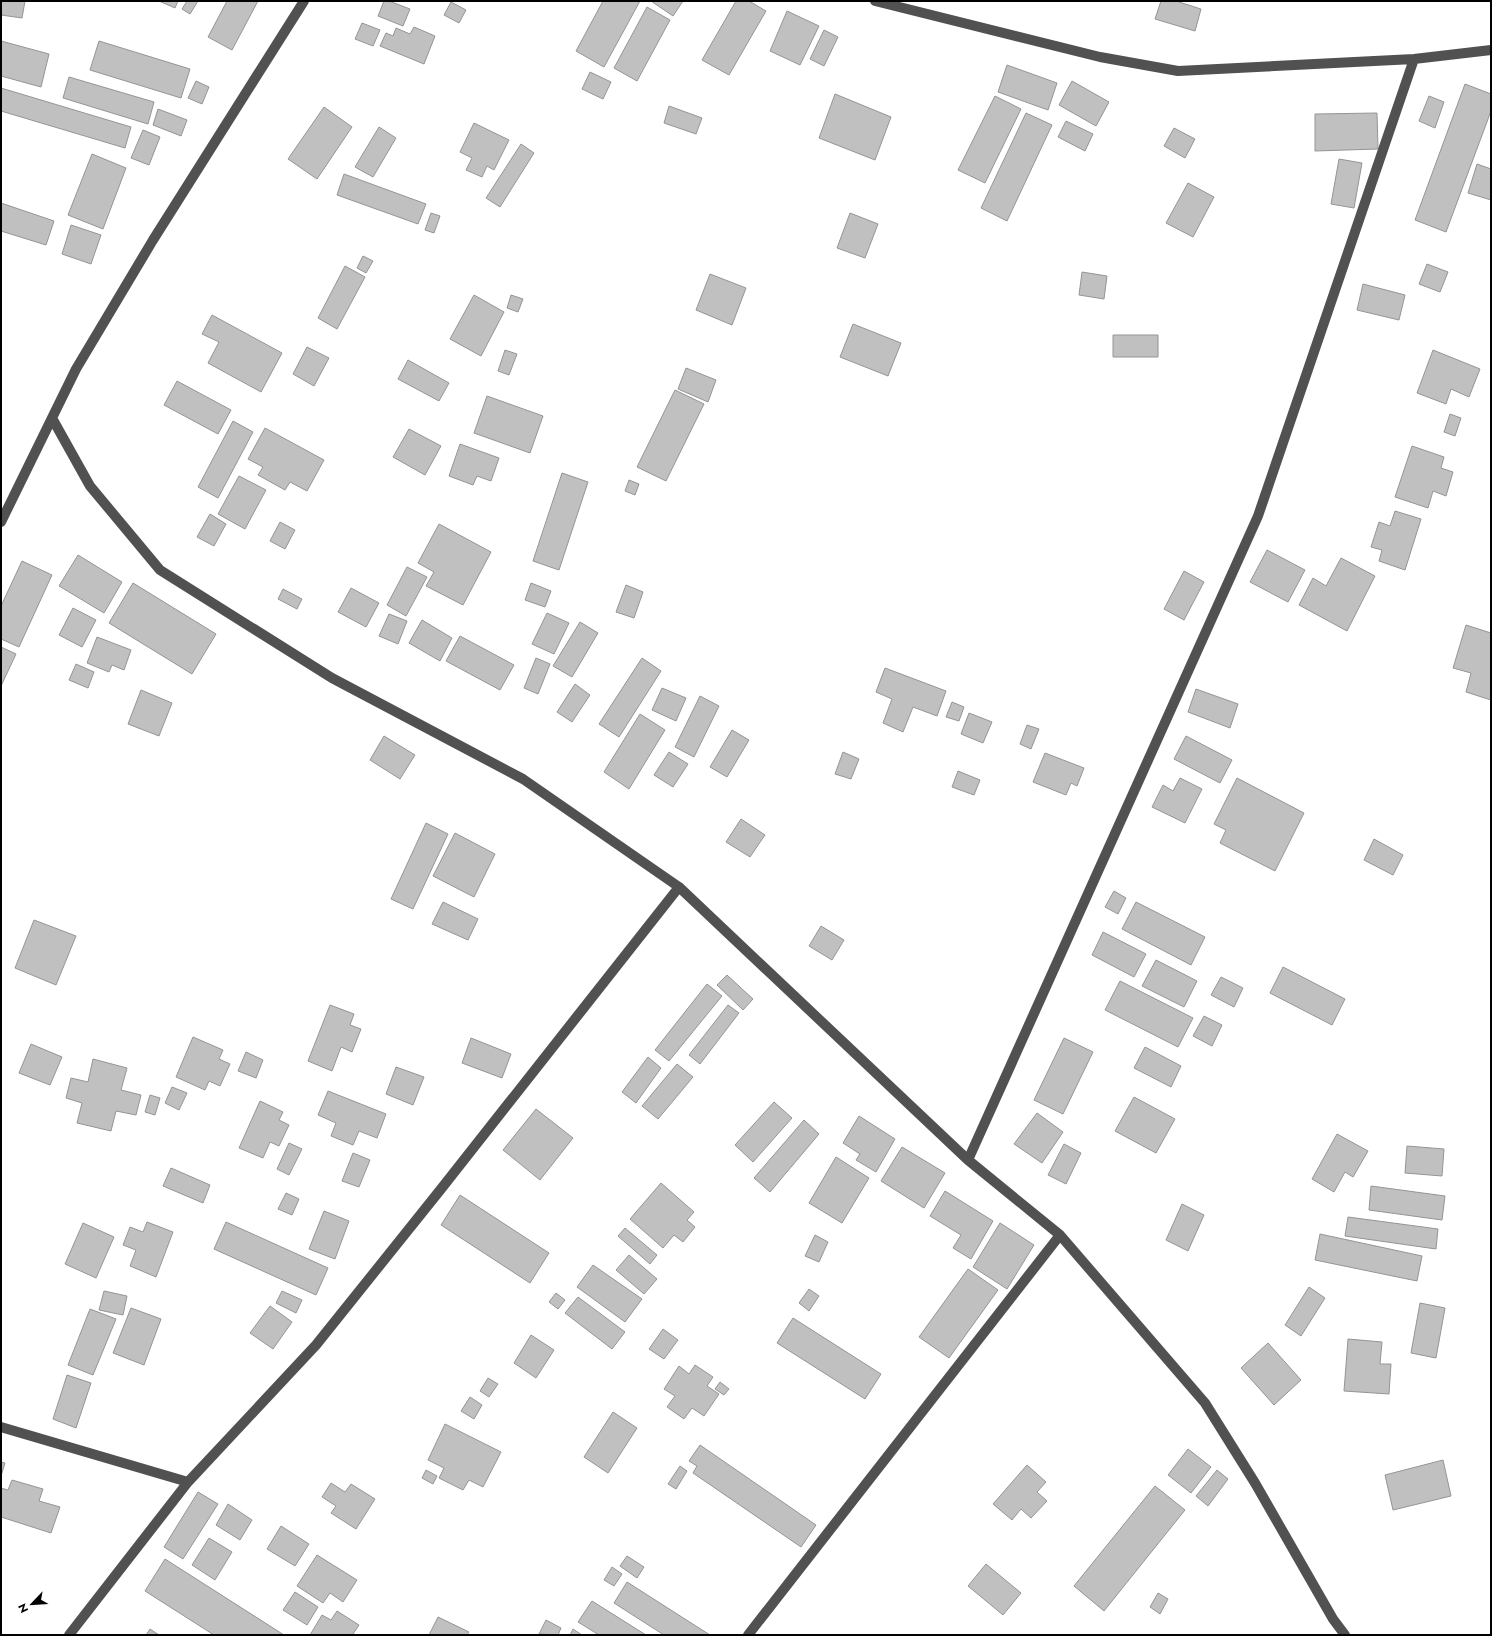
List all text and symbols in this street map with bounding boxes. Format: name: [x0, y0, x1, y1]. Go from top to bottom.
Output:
north arrow: [12, 1584, 52, 1624]
text: N: [14, 1601, 32, 1616]

